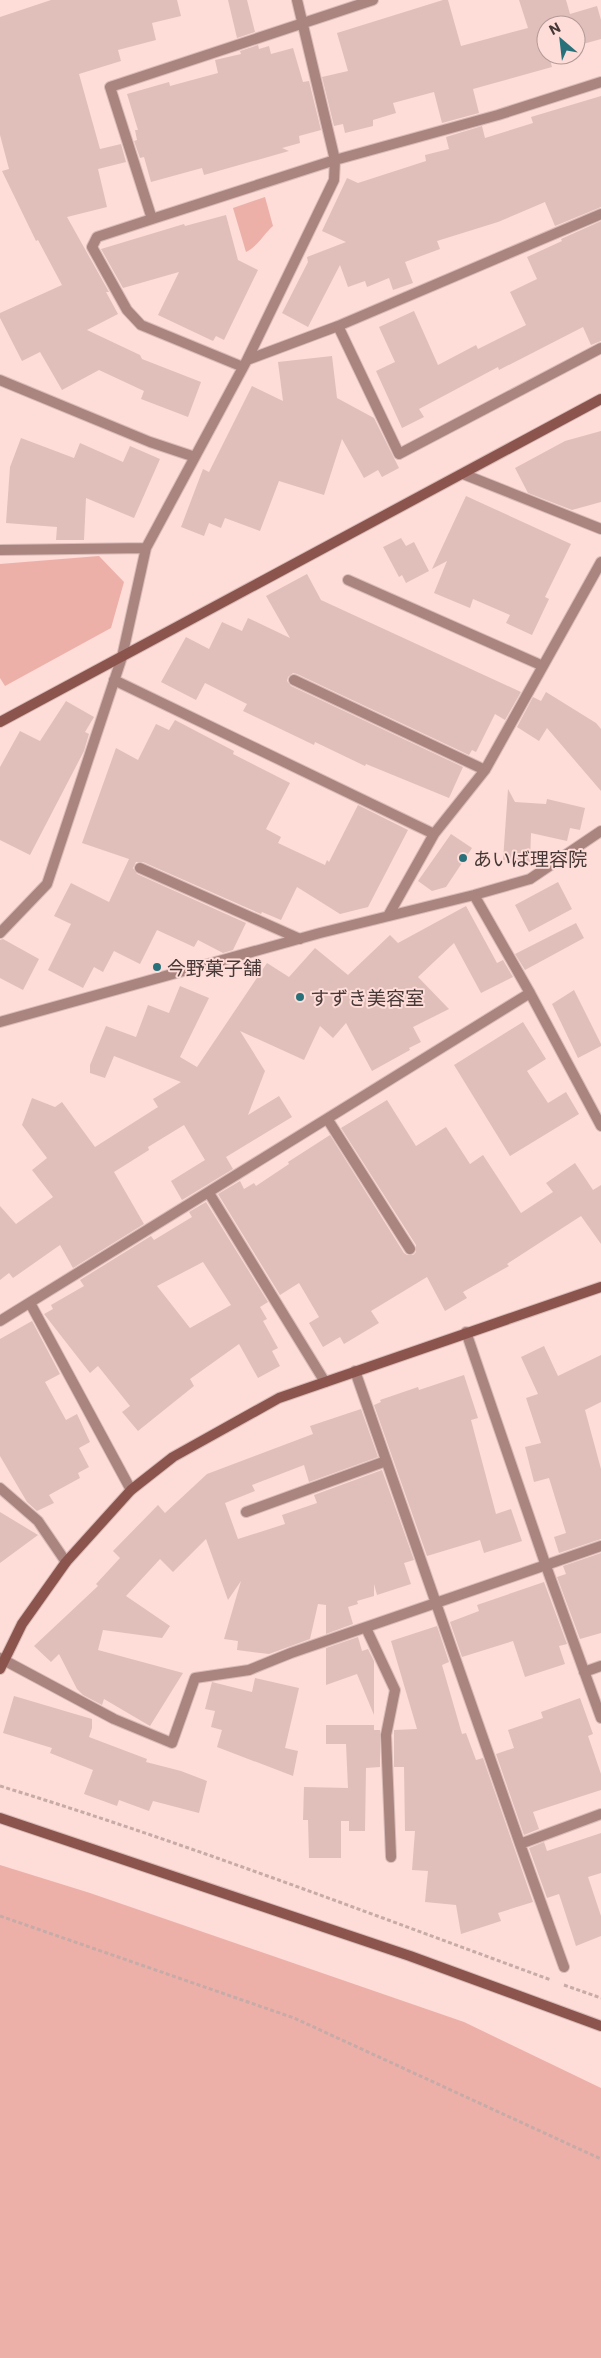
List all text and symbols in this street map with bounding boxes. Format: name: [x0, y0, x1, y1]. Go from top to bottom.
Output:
north arrow: [536, 15, 586, 65]
text: N: [546, 18, 563, 38]
place label: あいば理容院: [473, 847, 587, 870]
marker: あいば理容院: [457, 852, 469, 864]
place label: 今野菓子舗: [167, 956, 262, 979]
marker: 今野菓子舗: [151, 961, 163, 973]
place label: すずき美容室: [310, 986, 424, 1009]
marker: すずき美容室: [294, 991, 306, 1003]

